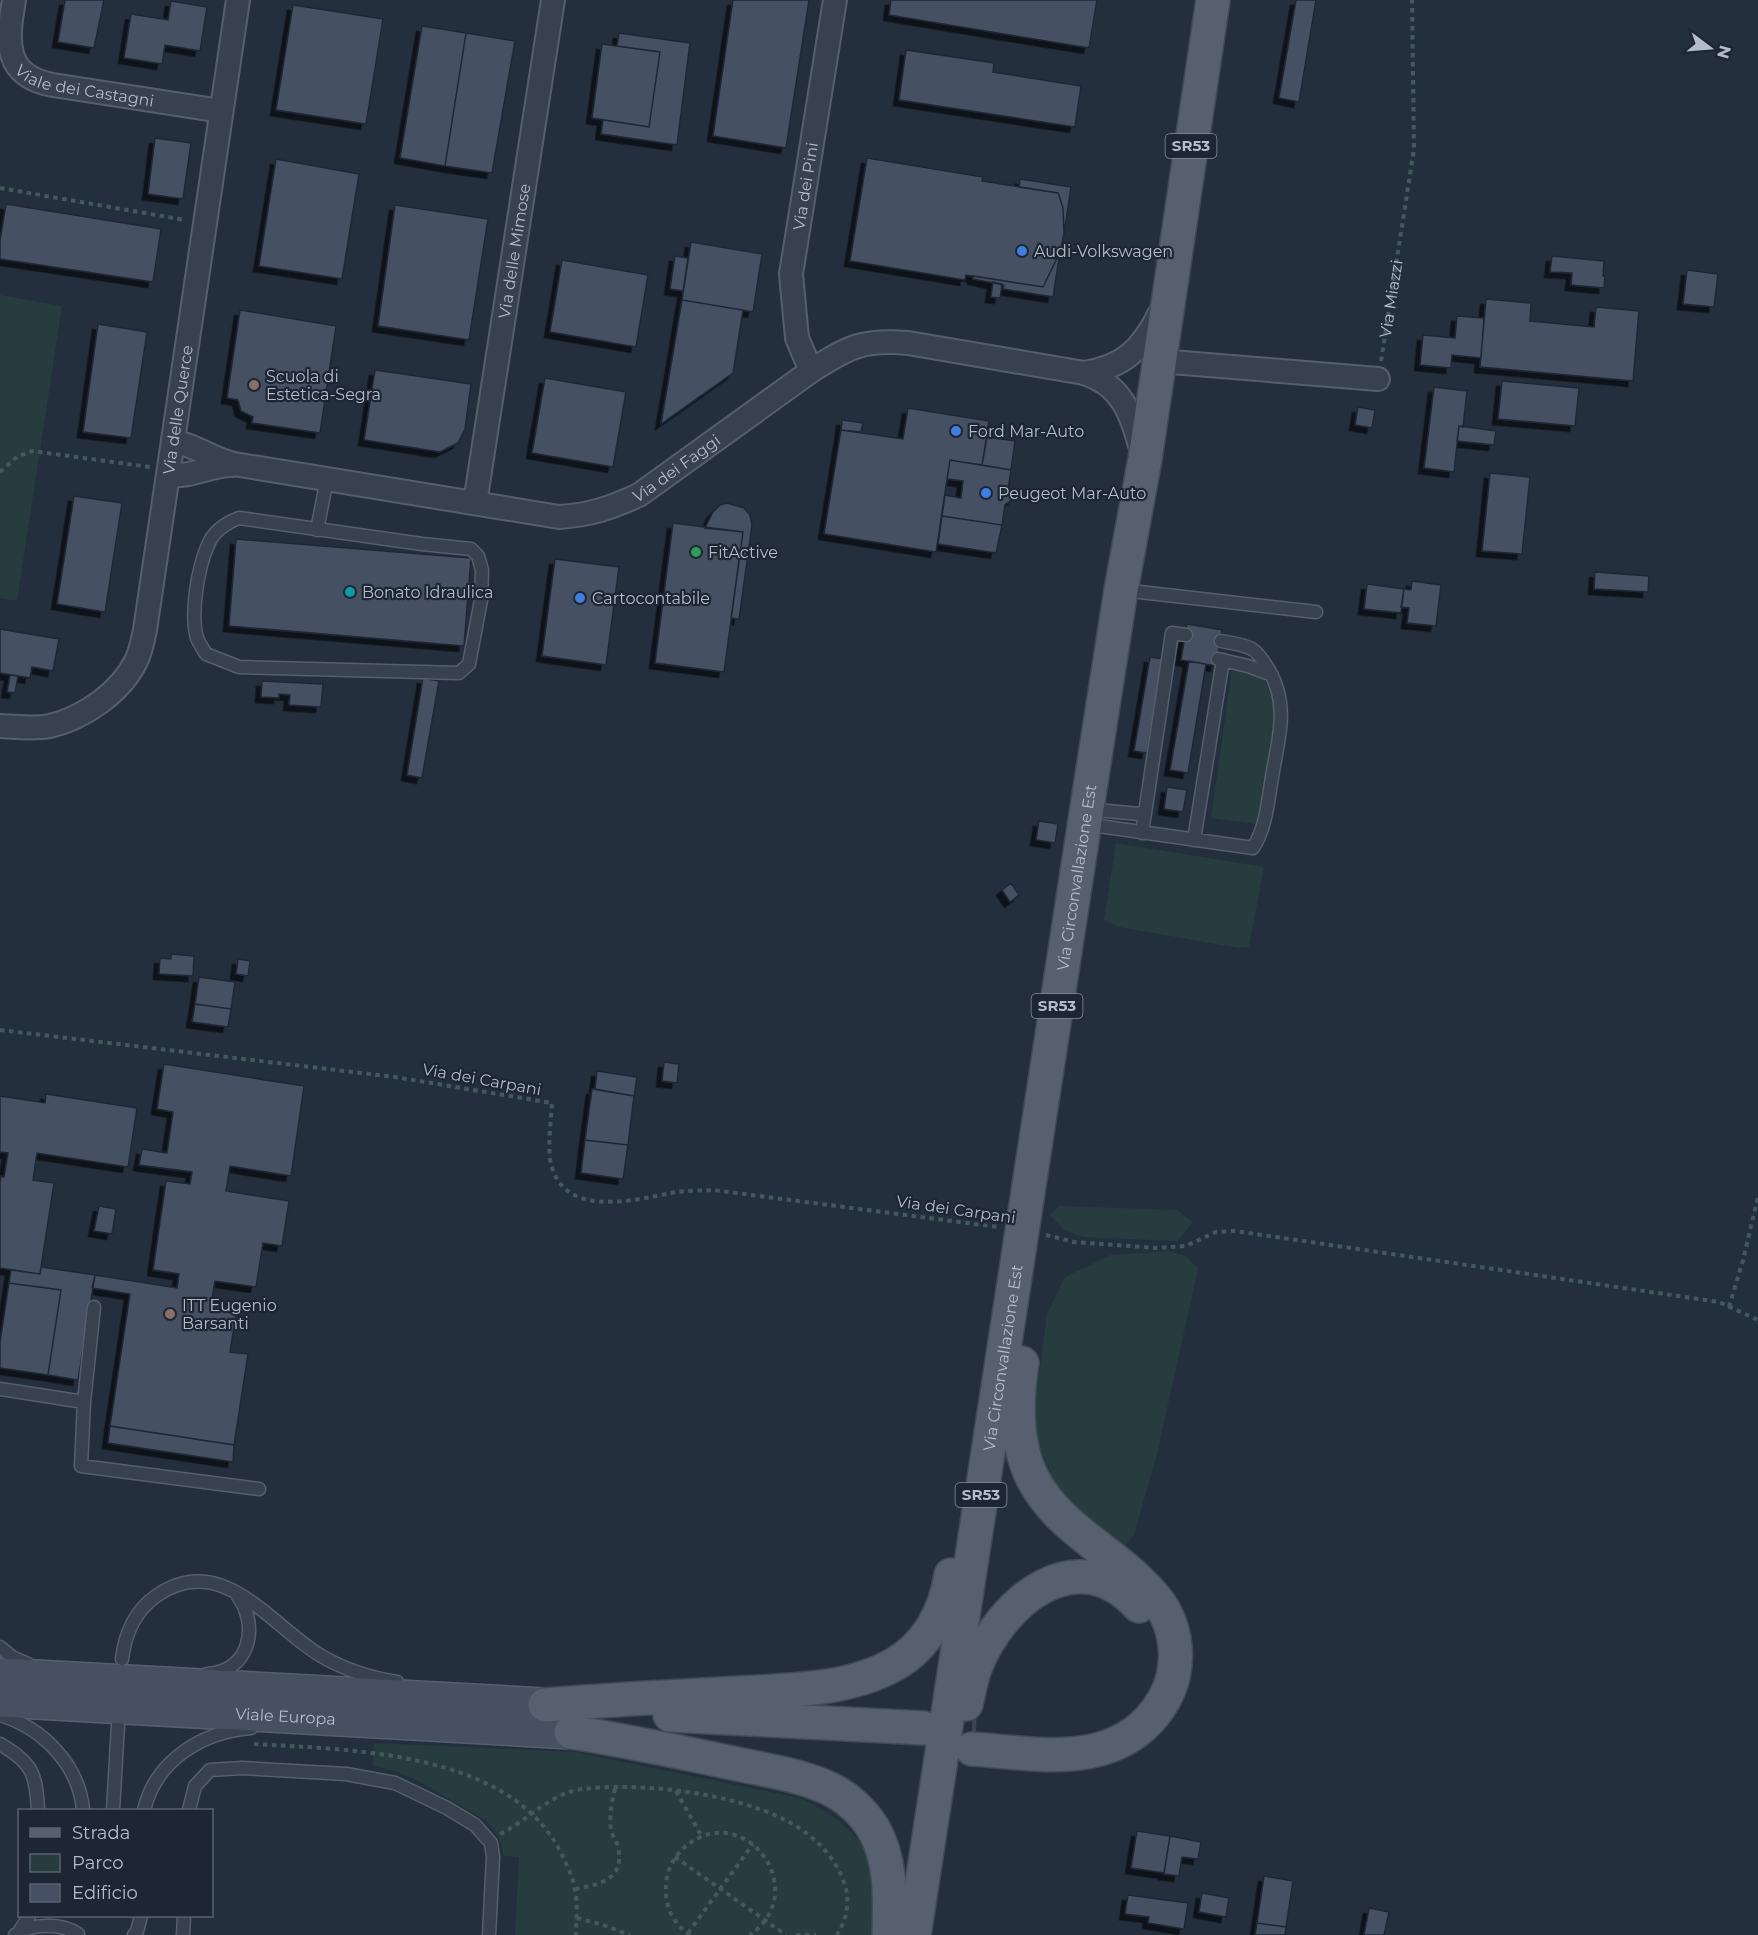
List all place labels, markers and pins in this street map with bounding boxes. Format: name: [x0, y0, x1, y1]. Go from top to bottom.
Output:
place label: Audi-Volkswagen: [1034, 242, 1173, 261]
marker: Audi-Volkswagen: [1015, 244, 1029, 258]
place label: Scuola di Estetica-Segra: [266, 367, 381, 404]
marker: Scuola di Estetica-Segra: [247, 378, 261, 392]
place label: Ford Mar-Auto: [968, 422, 1084, 441]
marker: Ford Mar-Auto: [949, 424, 963, 438]
place label: Peugeot Mar-Auto: [998, 484, 1146, 503]
marker: Peugeot Mar-Auto: [979, 486, 993, 500]
place label: FitActive: [708, 543, 778, 562]
marker: FitActive: [689, 545, 703, 559]
place label: Bonato Idraulica: [362, 583, 493, 602]
marker: Bonato Idraulica: [343, 585, 357, 599]
place label: Cartocontabile: [592, 589, 710, 608]
marker: Cartocontabile: [573, 591, 587, 605]
place label: ITT Eugenio Barsanti: [182, 1296, 277, 1333]
marker: ITT Eugenio Barsanti: [163, 1307, 177, 1321]

